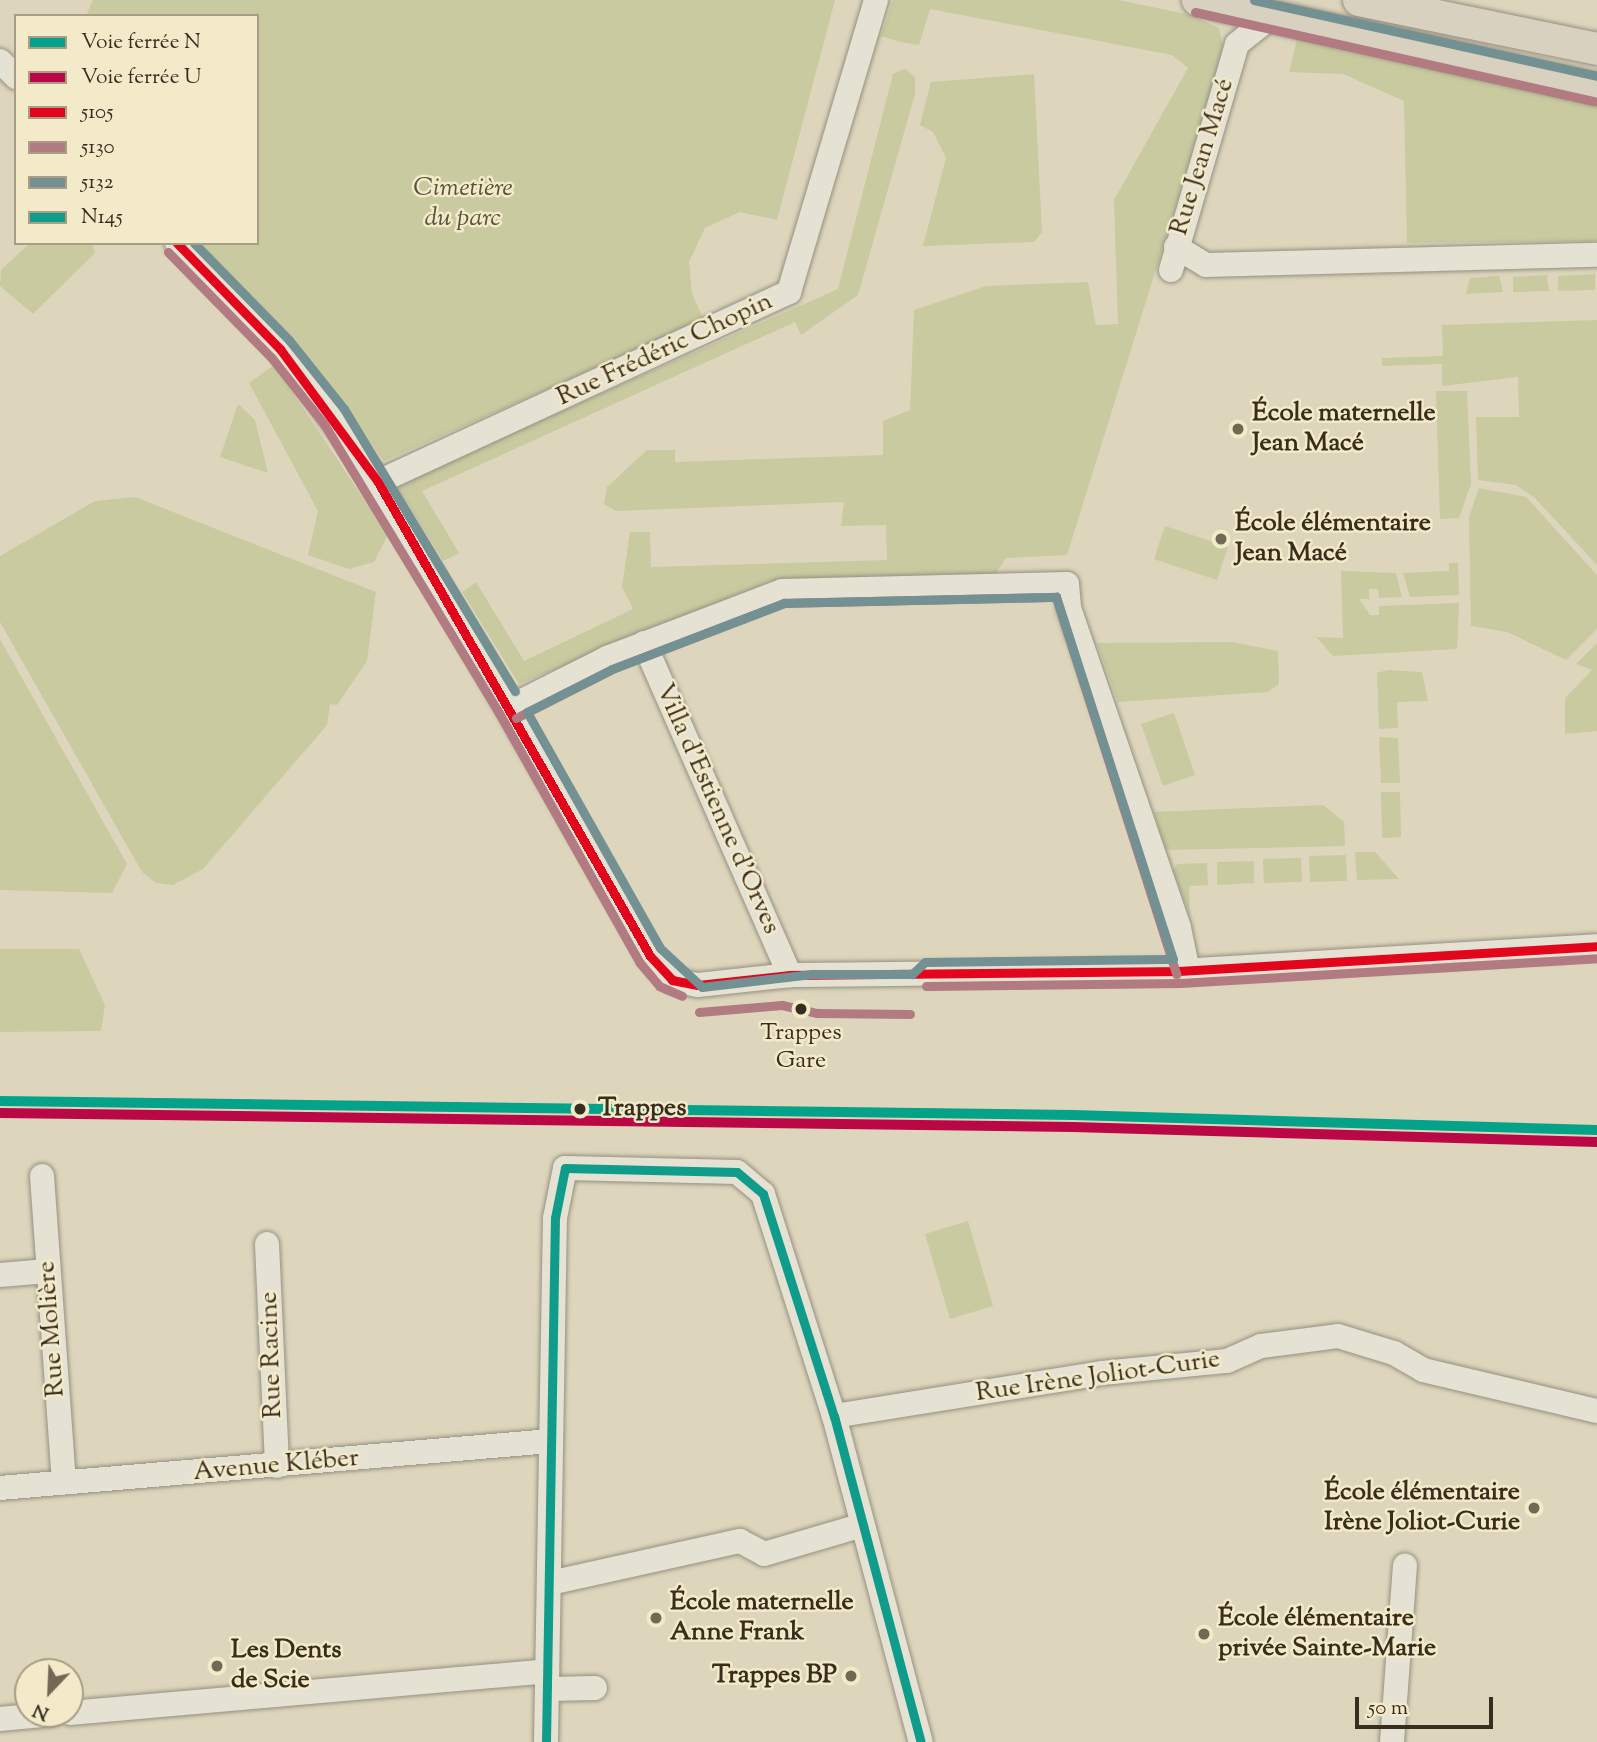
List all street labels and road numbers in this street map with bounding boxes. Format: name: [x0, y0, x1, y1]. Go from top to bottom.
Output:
street label: Rue Jean Macé: [1164, 75, 1242, 239]
street label: Rue Frédéric Chopin: [552, 286, 778, 414]
street label: Villa d'Estienne d'Orves: [648, 679, 786, 939]
street label: Rue Molière: [32, 1260, 72, 1398]
street label: Rue Racine: [254, 1291, 290, 1419]
street label: Rue Irène Joliot-Curie: [974, 1344, 1222, 1410]
street label: Avenue Kléber: [192, 1443, 360, 1489]

